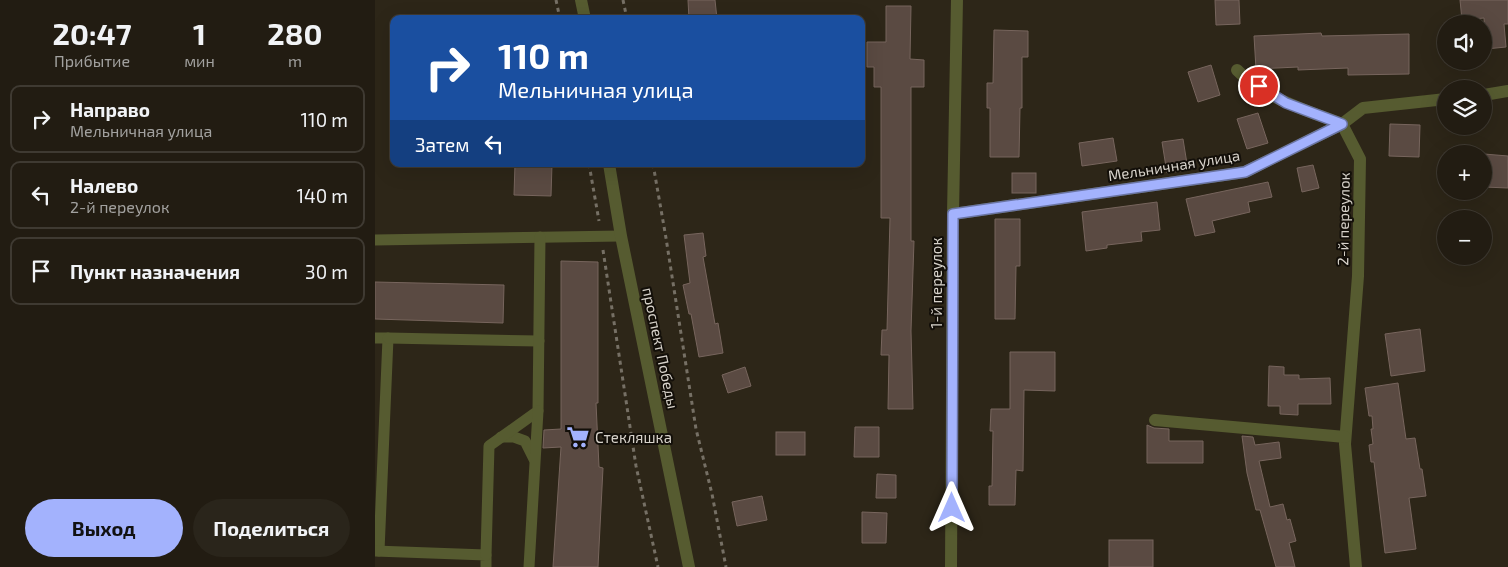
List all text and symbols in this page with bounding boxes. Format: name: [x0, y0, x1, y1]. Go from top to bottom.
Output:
text: 20:47: [53, 15, 132, 51]
text: 1: [193, 15, 206, 51]
text: 280: [267, 15, 322, 51]
map controls: [1437, 15, 1492, 265]
button: sound: [1437, 15, 1492, 70]
text: 110 m: [498, 34, 589, 76]
icon: right: [415, 35, 480, 100]
text: Прибытие: [54, 51, 130, 70]
text: мин: [184, 51, 215, 70]
text: m: [288, 51, 302, 70]
pin: [1238, 65, 1280, 107]
icon: arrive: [1245, 72, 1273, 100]
text: Мельничная улица: [498, 76, 694, 102]
button: layers: [1437, 80, 1492, 135]
text: Направо: [70, 98, 150, 121]
icon: right: [27, 105, 55, 133]
text: 110 m: [301, 108, 348, 131]
text: Мельничная улица: [70, 121, 212, 140]
icon: left: [480, 130, 508, 158]
text: Затем: [415, 133, 470, 156]
button: +: [1437, 145, 1492, 200]
street label: Мельничная улица: [1107, 146, 1241, 185]
street label: 2-й переулок: [1333, 172, 1354, 266]
text: Налево: [70, 174, 138, 197]
icon: left: [27, 181, 55, 209]
text: 140 m: [296, 184, 348, 207]
text: 2-й переулок: [70, 197, 170, 216]
button: −: [1437, 210, 1492, 265]
street label: 1-й переулок: [927, 238, 946, 328]
icon: arrive: [27, 257, 55, 285]
text: Пункт назначения: [70, 260, 240, 283]
text: 30 m: [305, 260, 348, 283]
street label: проспект Победы: [639, 286, 683, 410]
supermarket icon: Стекляшка: [565, 424, 591, 450]
place label: Стекляшка: [595, 428, 672, 446]
position arrow: [925, 481, 977, 533]
button: Выход: [25, 499, 183, 557]
button: Поделиться: [193, 499, 350, 557]

